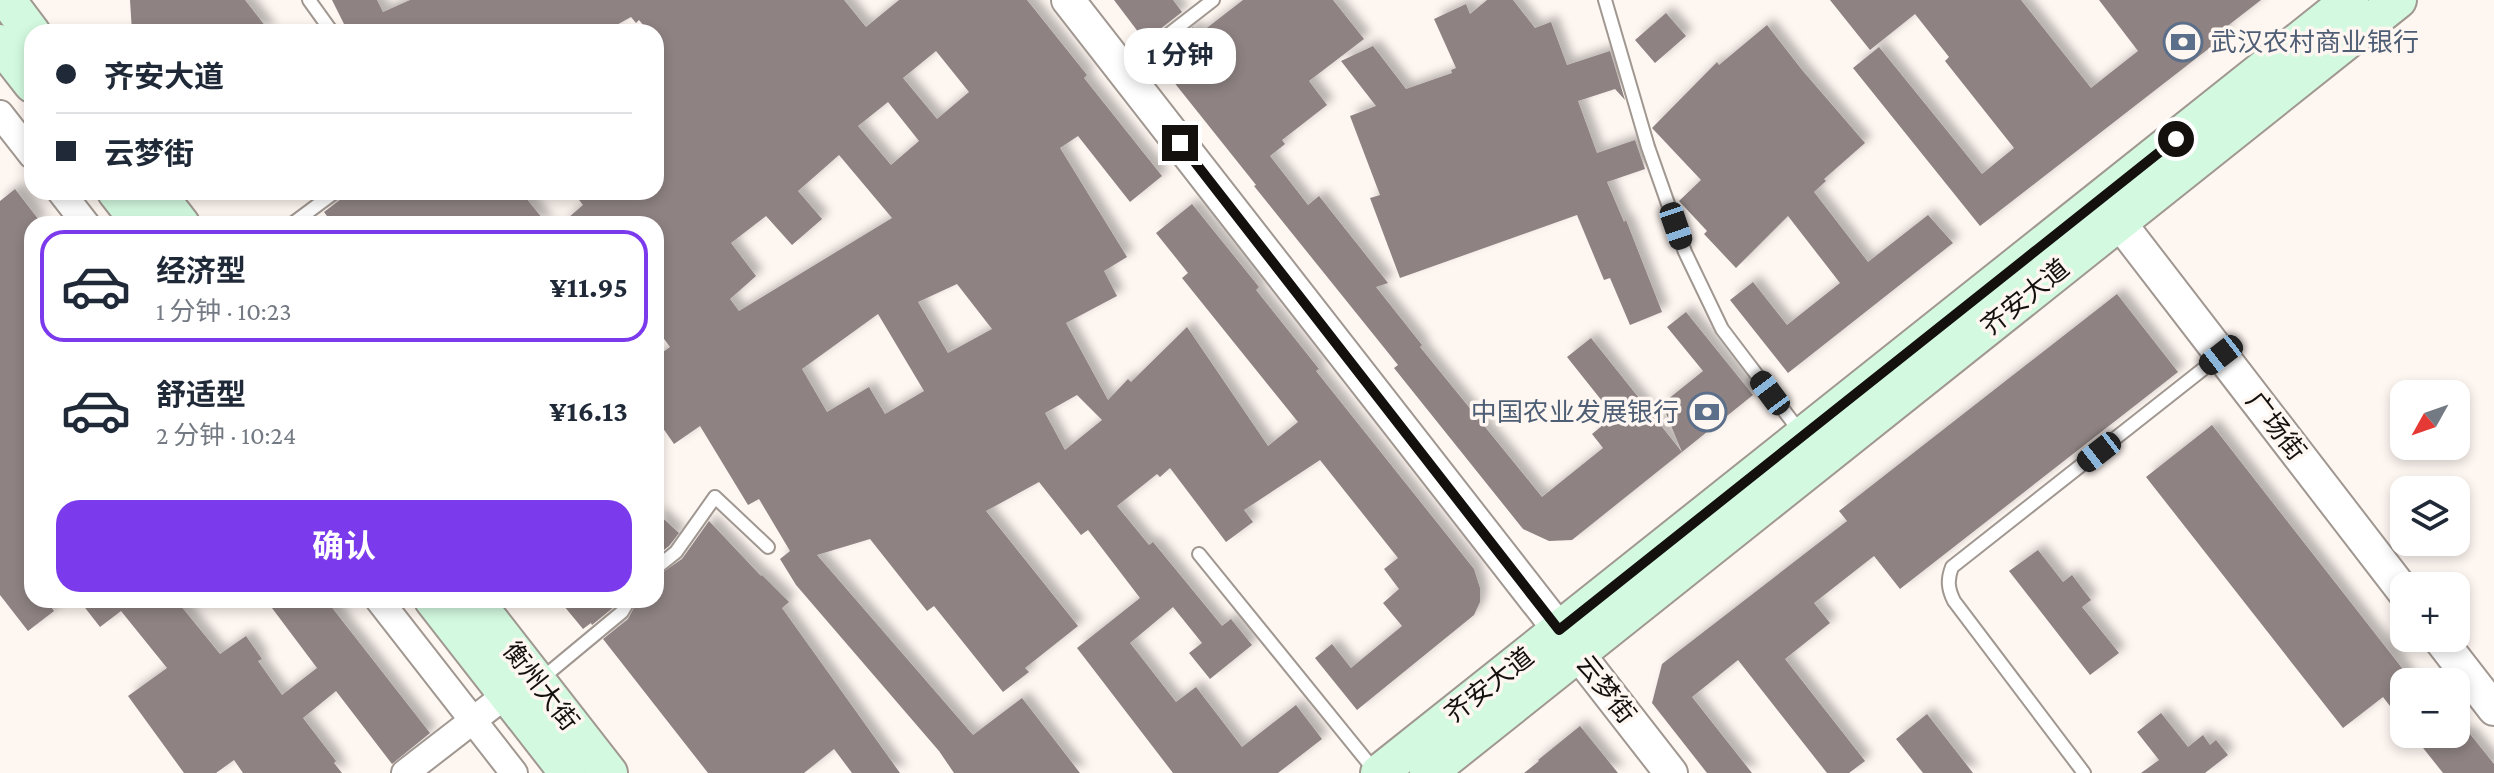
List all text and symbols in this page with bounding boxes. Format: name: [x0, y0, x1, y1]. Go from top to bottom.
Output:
bank icon: 武汉农村商业银行: [2162, 21, 2204, 63]
callout: 1 分钟: [1124, 27, 1236, 83]
place label: 武汉农村商业银行: [2211, 28, 2419, 57]
text: 1 分钟: [1147, 41, 1213, 70]
text: 齐安大道: [104, 60, 224, 93]
route start: [2158, 121, 2194, 157]
route end: [1162, 125, 1198, 161]
text: 云梦街: [104, 137, 194, 170]
car: [1657, 199, 1695, 253]
icon: car: [60, 250, 132, 322]
street label: 齐安大道: [1976, 253, 2075, 341]
text: 经济型: [156, 254, 246, 287]
text: ¥11.95: [550, 270, 628, 303]
text: 1 分钟 · 10:23: [156, 297, 292, 326]
car: [2195, 331, 2247, 379]
car: [1746, 367, 1794, 419]
icon: car: [60, 374, 132, 446]
text: 舒适型: [156, 378, 246, 411]
north arrow: [2390, 380, 2470, 460]
map controls: [2390, 380, 2470, 748]
street label: 广场街: [2240, 387, 2311, 466]
bank icon: 中国农业发展银行: [1686, 391, 1728, 433]
text: ¥16.13: [549, 394, 628, 427]
place label: 中国农业发展银行: [1471, 398, 1679, 427]
text: 2 分钟 · 10:24: [156, 421, 296, 450]
car: [2073, 428, 2125, 476]
button: layers: [2390, 476, 2470, 556]
button: 确认: [56, 500, 632, 592]
button: +: [2390, 572, 2470, 652]
street label: 衡州大街: [497, 636, 584, 736]
street label: 齐安大道: [1439, 642, 1539, 729]
street label: 云梦街: [1570, 650, 1641, 729]
button: −: [2390, 668, 2470, 748]

